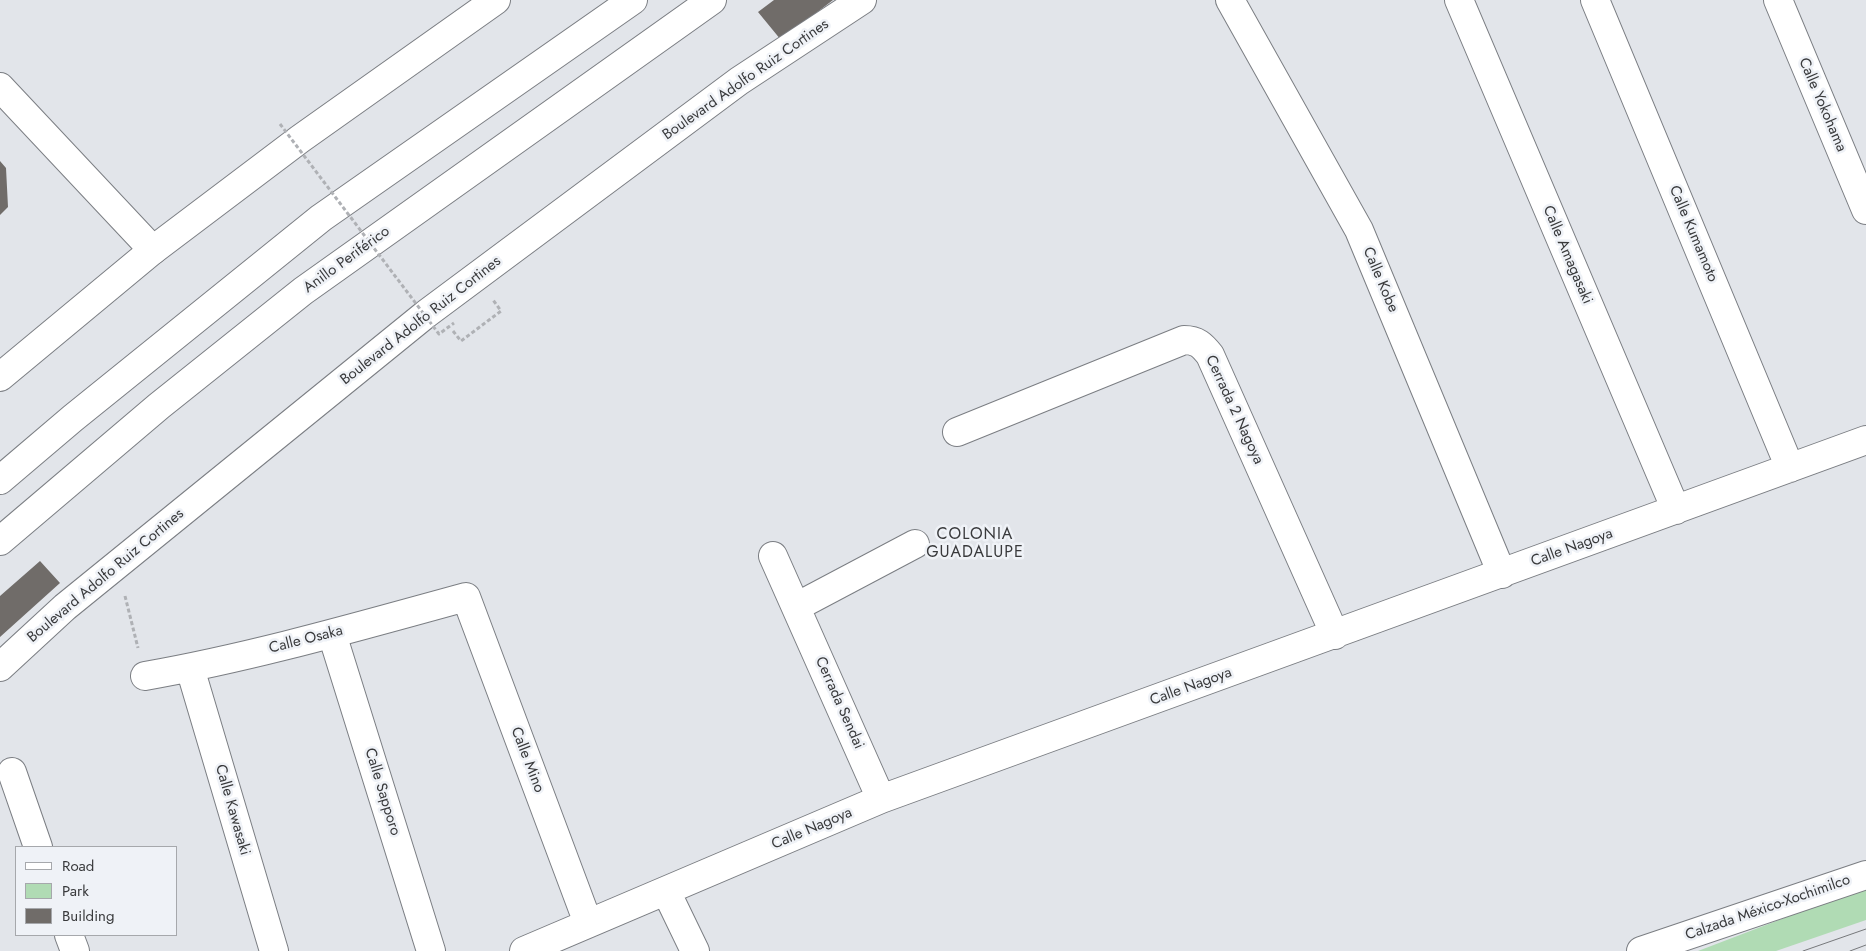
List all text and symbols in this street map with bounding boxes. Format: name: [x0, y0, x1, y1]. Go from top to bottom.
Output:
street label: Boulevard Adolfo Ruiz Cortines: [659, 16, 833, 144]
street label: Calle Yokohama: [1794, 55, 1850, 155]
street label: Calle Kumamoto: [1665, 183, 1721, 285]
street label: Calle Amagasaki: [1538, 203, 1596, 307]
street label: Anillo Periférico: [300, 223, 394, 297]
street label: Calle Kobe: [1358, 245, 1402, 315]
street label: Boulevard Adolfo Ruiz Cortines: [337, 253, 505, 389]
street label: Cerrada 2 Nagoya: [1201, 353, 1267, 467]
street label: Boulevard Adolfo Ruiz Cortines: [24, 505, 188, 647]
district label: COLONIA GUADALUPE: [925, 525, 1025, 563]
street label: Calle Nagoya: [1529, 525, 1615, 571]
street label: Calle Osaka: [267, 622, 345, 658]
street label: Cerrada Sendai: [811, 654, 867, 752]
street label: Calle Nagoya: [1148, 664, 1234, 710]
street label: Calle Mino: [506, 725, 548, 795]
street label: Calle Sapporo: [360, 746, 404, 838]
street label: Calle Kawasaki: [210, 763, 254, 857]
street label: Calle Nagoya: [769, 804, 855, 854]
legend: [15, 846, 178, 936]
text: Road: [62, 855, 94, 877]
street label: Calzada México-Xochimilco: [1683, 871, 1853, 945]
text: Park: [62, 880, 89, 902]
text: Building: [62, 905, 114, 927]

